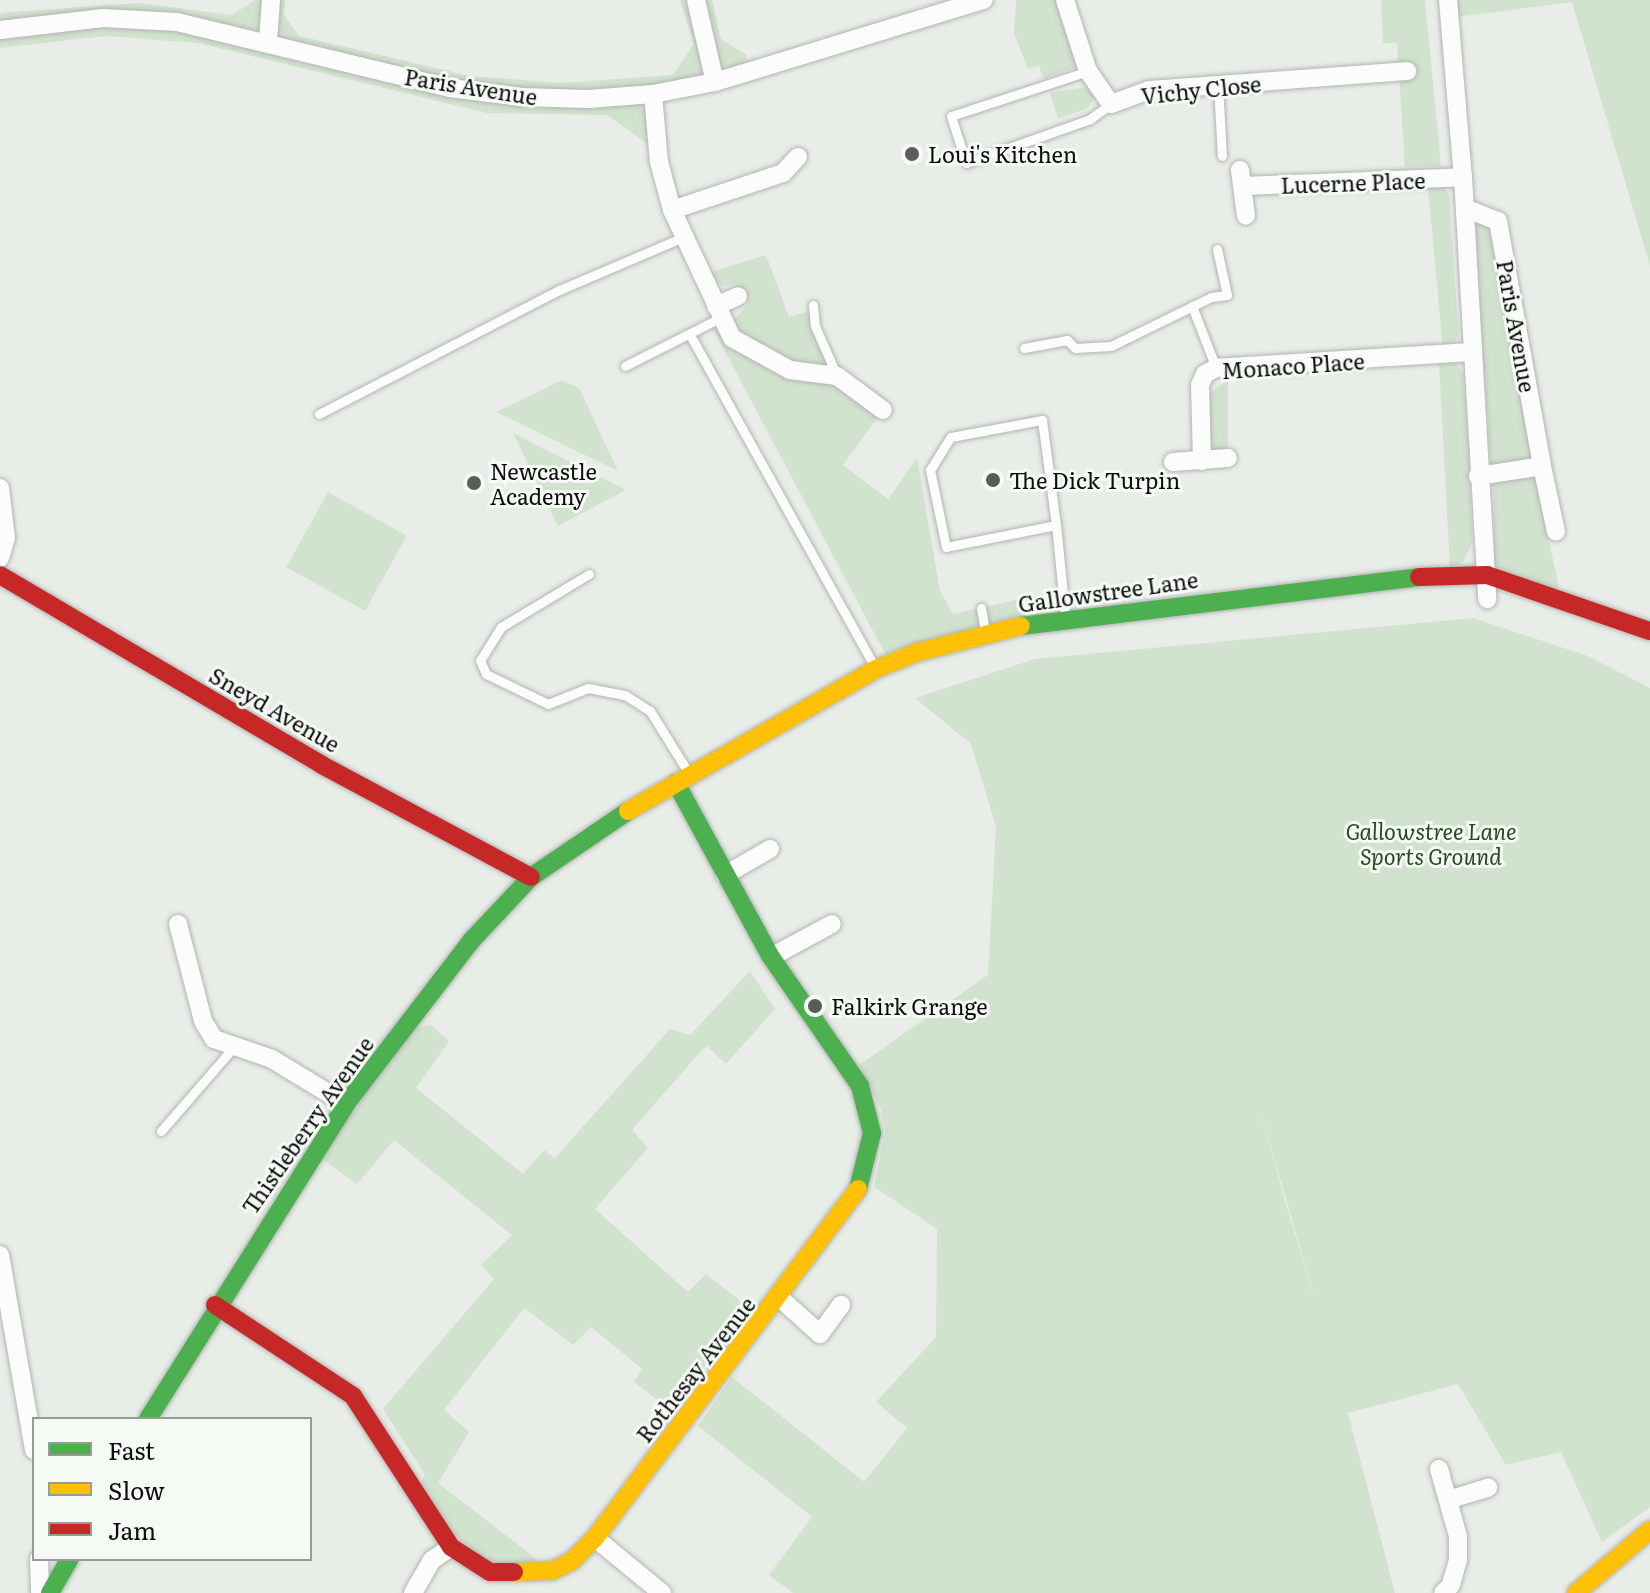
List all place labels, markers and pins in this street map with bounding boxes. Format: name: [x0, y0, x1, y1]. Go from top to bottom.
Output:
place label: Loui's Kitchen: [928, 141, 1077, 167]
marker: Loui's Kitchen: [903, 145, 921, 163]
place label: Newcastle Academy: [490, 457, 597, 508]
place label: The Dick Turpin: [1009, 467, 1180, 493]
marker: The Dick Turpin: [984, 471, 1002, 489]
marker: Newcastle Academy: [465, 474, 483, 492]
place label: Falkirk Grange: [831, 993, 988, 1019]
marker: Falkirk Grange: [806, 997, 824, 1015]

